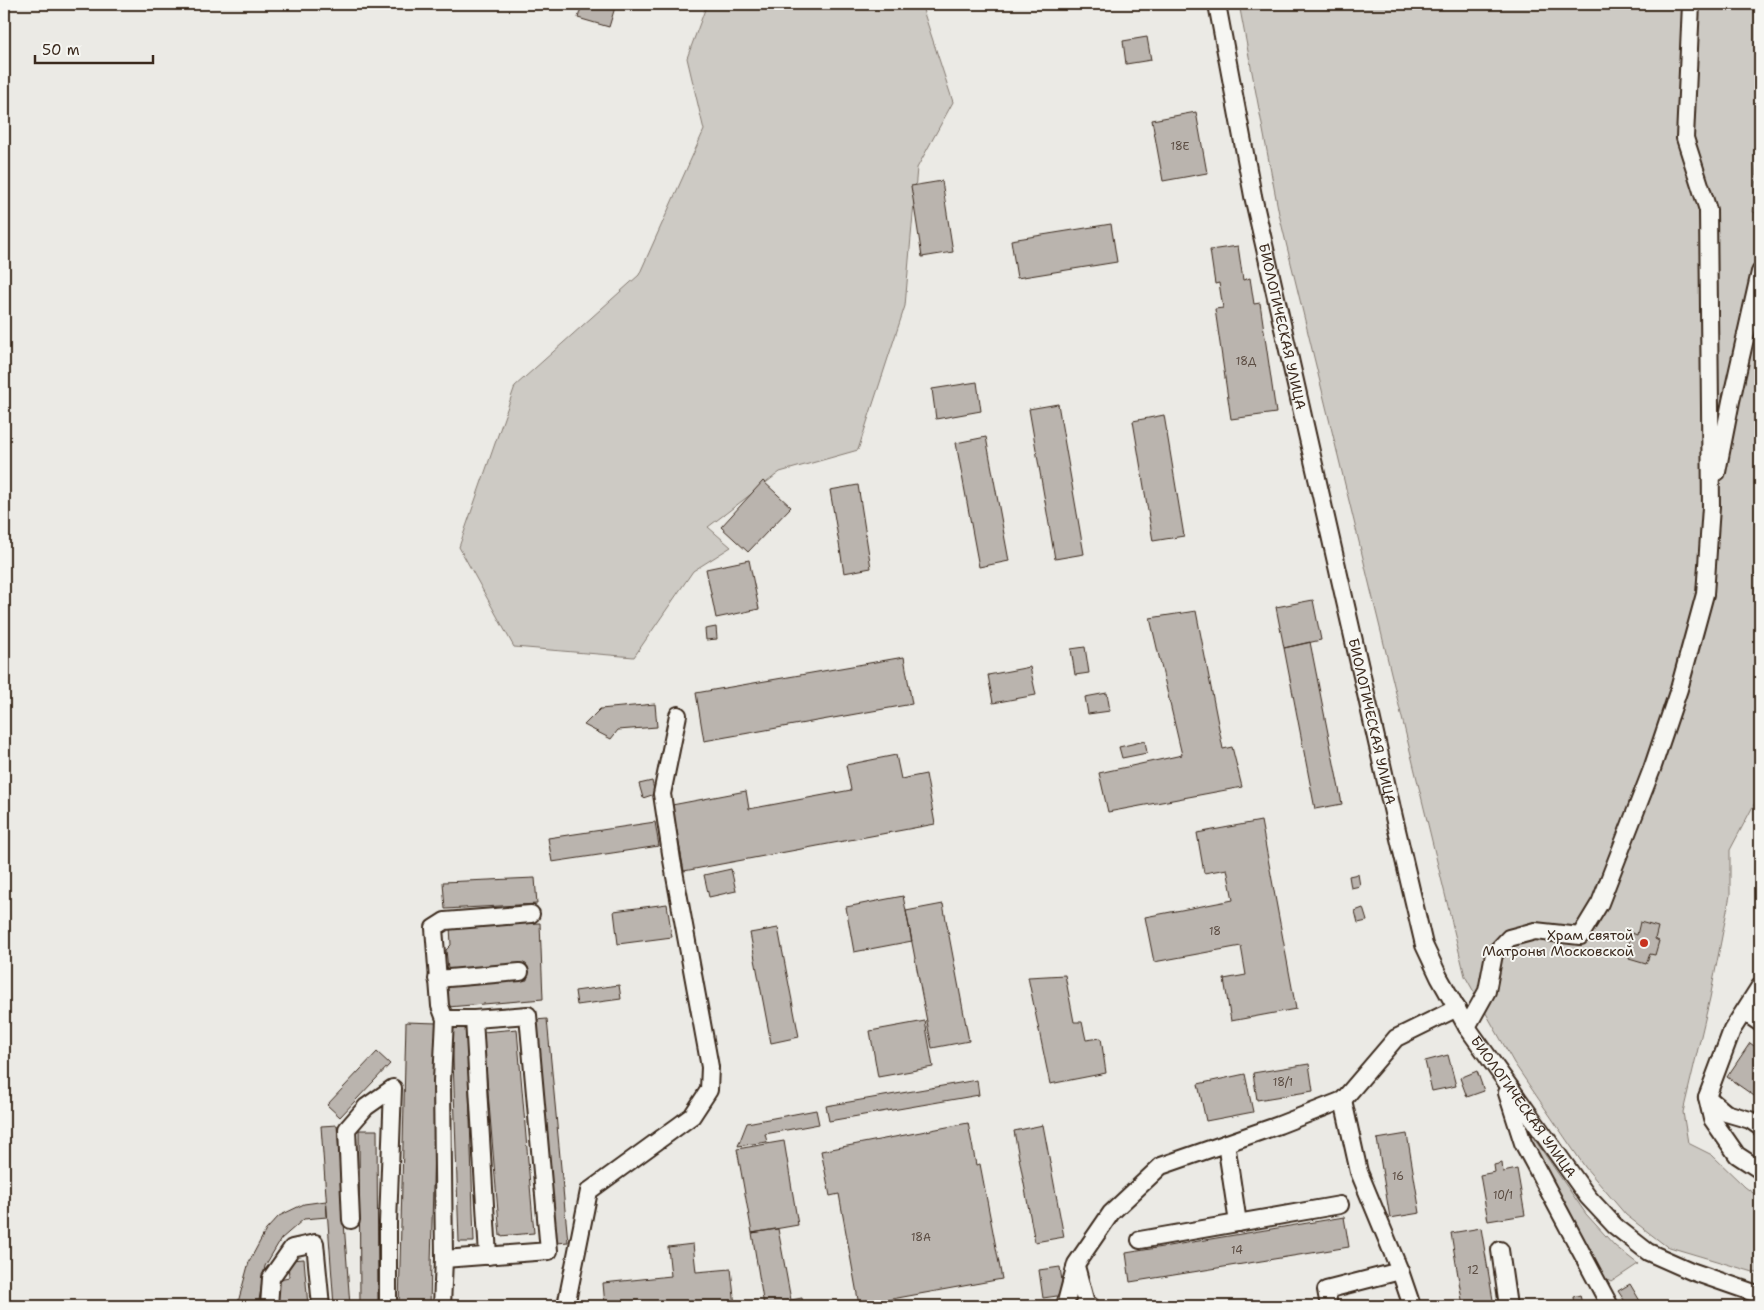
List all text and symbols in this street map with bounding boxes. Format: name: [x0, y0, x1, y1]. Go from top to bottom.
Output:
scale bar: [35, 32, 152, 64]
text: 50 m: [42, 40, 80, 60]
house number: 18Е: [1170, 139, 1190, 154]
street label: БИОЛОГИЧЕСКАЯ УЛИЦА: [1255, 241, 1310, 411]
house number: 18Д: [1236, 354, 1257, 369]
street label: БИОЛОГИЧЕСКАЯ УЛИЦА: [1345, 636, 1400, 806]
house number: 18: [1209, 924, 1221, 939]
place label: Храм святой Матроны Московской: [1482, 926, 1634, 960]
marker: Храм святой Матроны Московской: [1638, 937, 1650, 949]
street label: БИОЛОГИЧЕСКАЯ УЛИЦА: [1467, 1032, 1580, 1181]
house number: 18/1: [1273, 1075, 1293, 1090]
house number: 16: [1392, 1169, 1404, 1184]
house number: 10/1: [1493, 1188, 1513, 1203]
house number: 18А: [911, 1230, 931, 1245]
house number: 14: [1231, 1243, 1243, 1258]
house number: 12: [1467, 1263, 1479, 1278]

